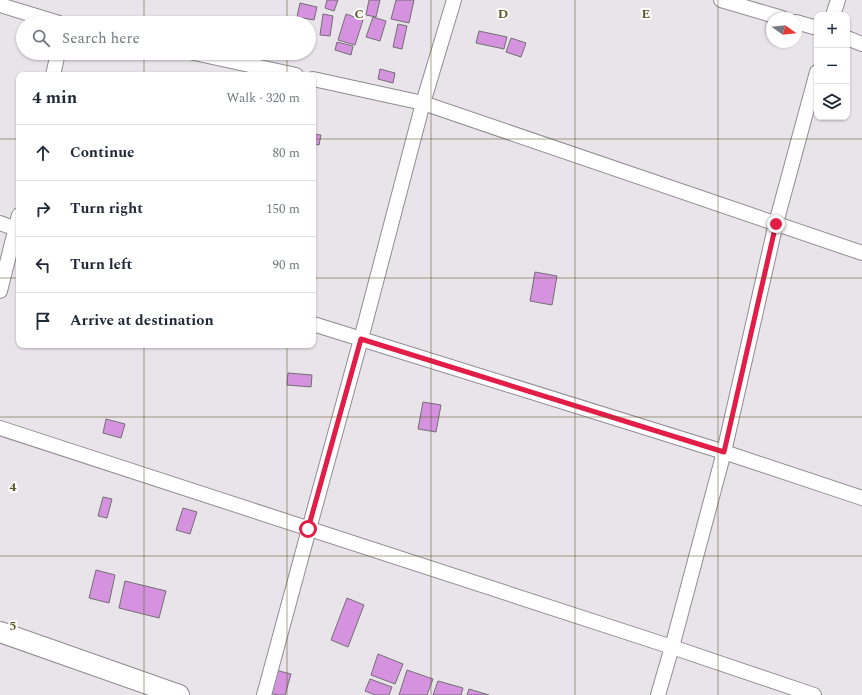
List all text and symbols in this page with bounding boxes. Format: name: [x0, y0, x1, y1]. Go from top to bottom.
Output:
text: C: [354, 4, 364, 24]
text: D: [498, 4, 508, 24]
text: E: [642, 4, 651, 24]
north arrow: [766, 12, 802, 48]
map controls: [814, 12, 850, 120]
button: +: [814, 12, 850, 48]
search box: [16, 16, 316, 60]
icon: search: [30, 27, 52, 49]
text: Search here: [62, 27, 140, 50]
button: −: [814, 48, 850, 84]
button: layers: [814, 84, 850, 120]
text: 4 min: [32, 85, 77, 111]
text: Walk · 320 m: [226, 88, 300, 108]
text: Continue: [70, 141, 135, 164]
icon: ahead: [32, 142, 54, 164]
text: 80 m: [273, 143, 300, 163]
text: Turn right: [70, 197, 143, 220]
icon: right: [32, 198, 54, 220]
text: 150 m: [266, 199, 300, 219]
route end: [767, 215, 785, 233]
text: Turn left: [70, 253, 132, 276]
icon: left: [32, 254, 54, 276]
text: 90 m: [273, 255, 300, 275]
text: Arrive at destination: [70, 309, 214, 332]
icon: arrive: [32, 310, 54, 332]
text: 4: [9, 477, 17, 497]
route start: [299, 520, 317, 538]
text: 5: [9, 616, 17, 636]

